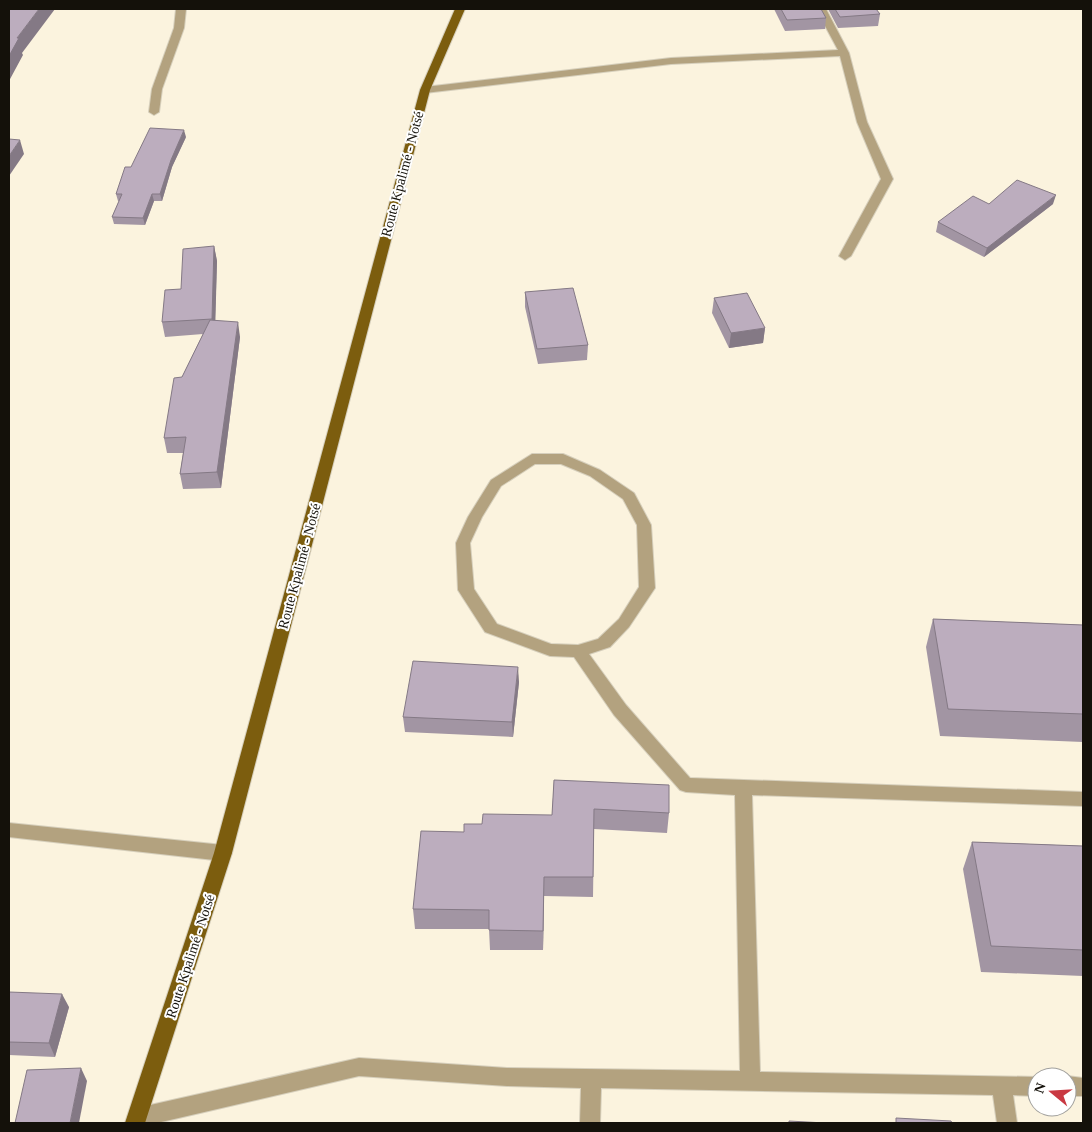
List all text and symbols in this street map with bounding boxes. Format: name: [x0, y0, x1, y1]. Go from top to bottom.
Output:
street label: Route Kpalimé - Notsé: [378, 110, 426, 239]
street label: Route Kpalimé - Notsé: [275, 502, 323, 631]
street label: Route Kpalimé - Notsé: [163, 892, 218, 1020]
north arrow: [1027, 1067, 1077, 1117]
text: N: [1031, 1081, 1049, 1095]

